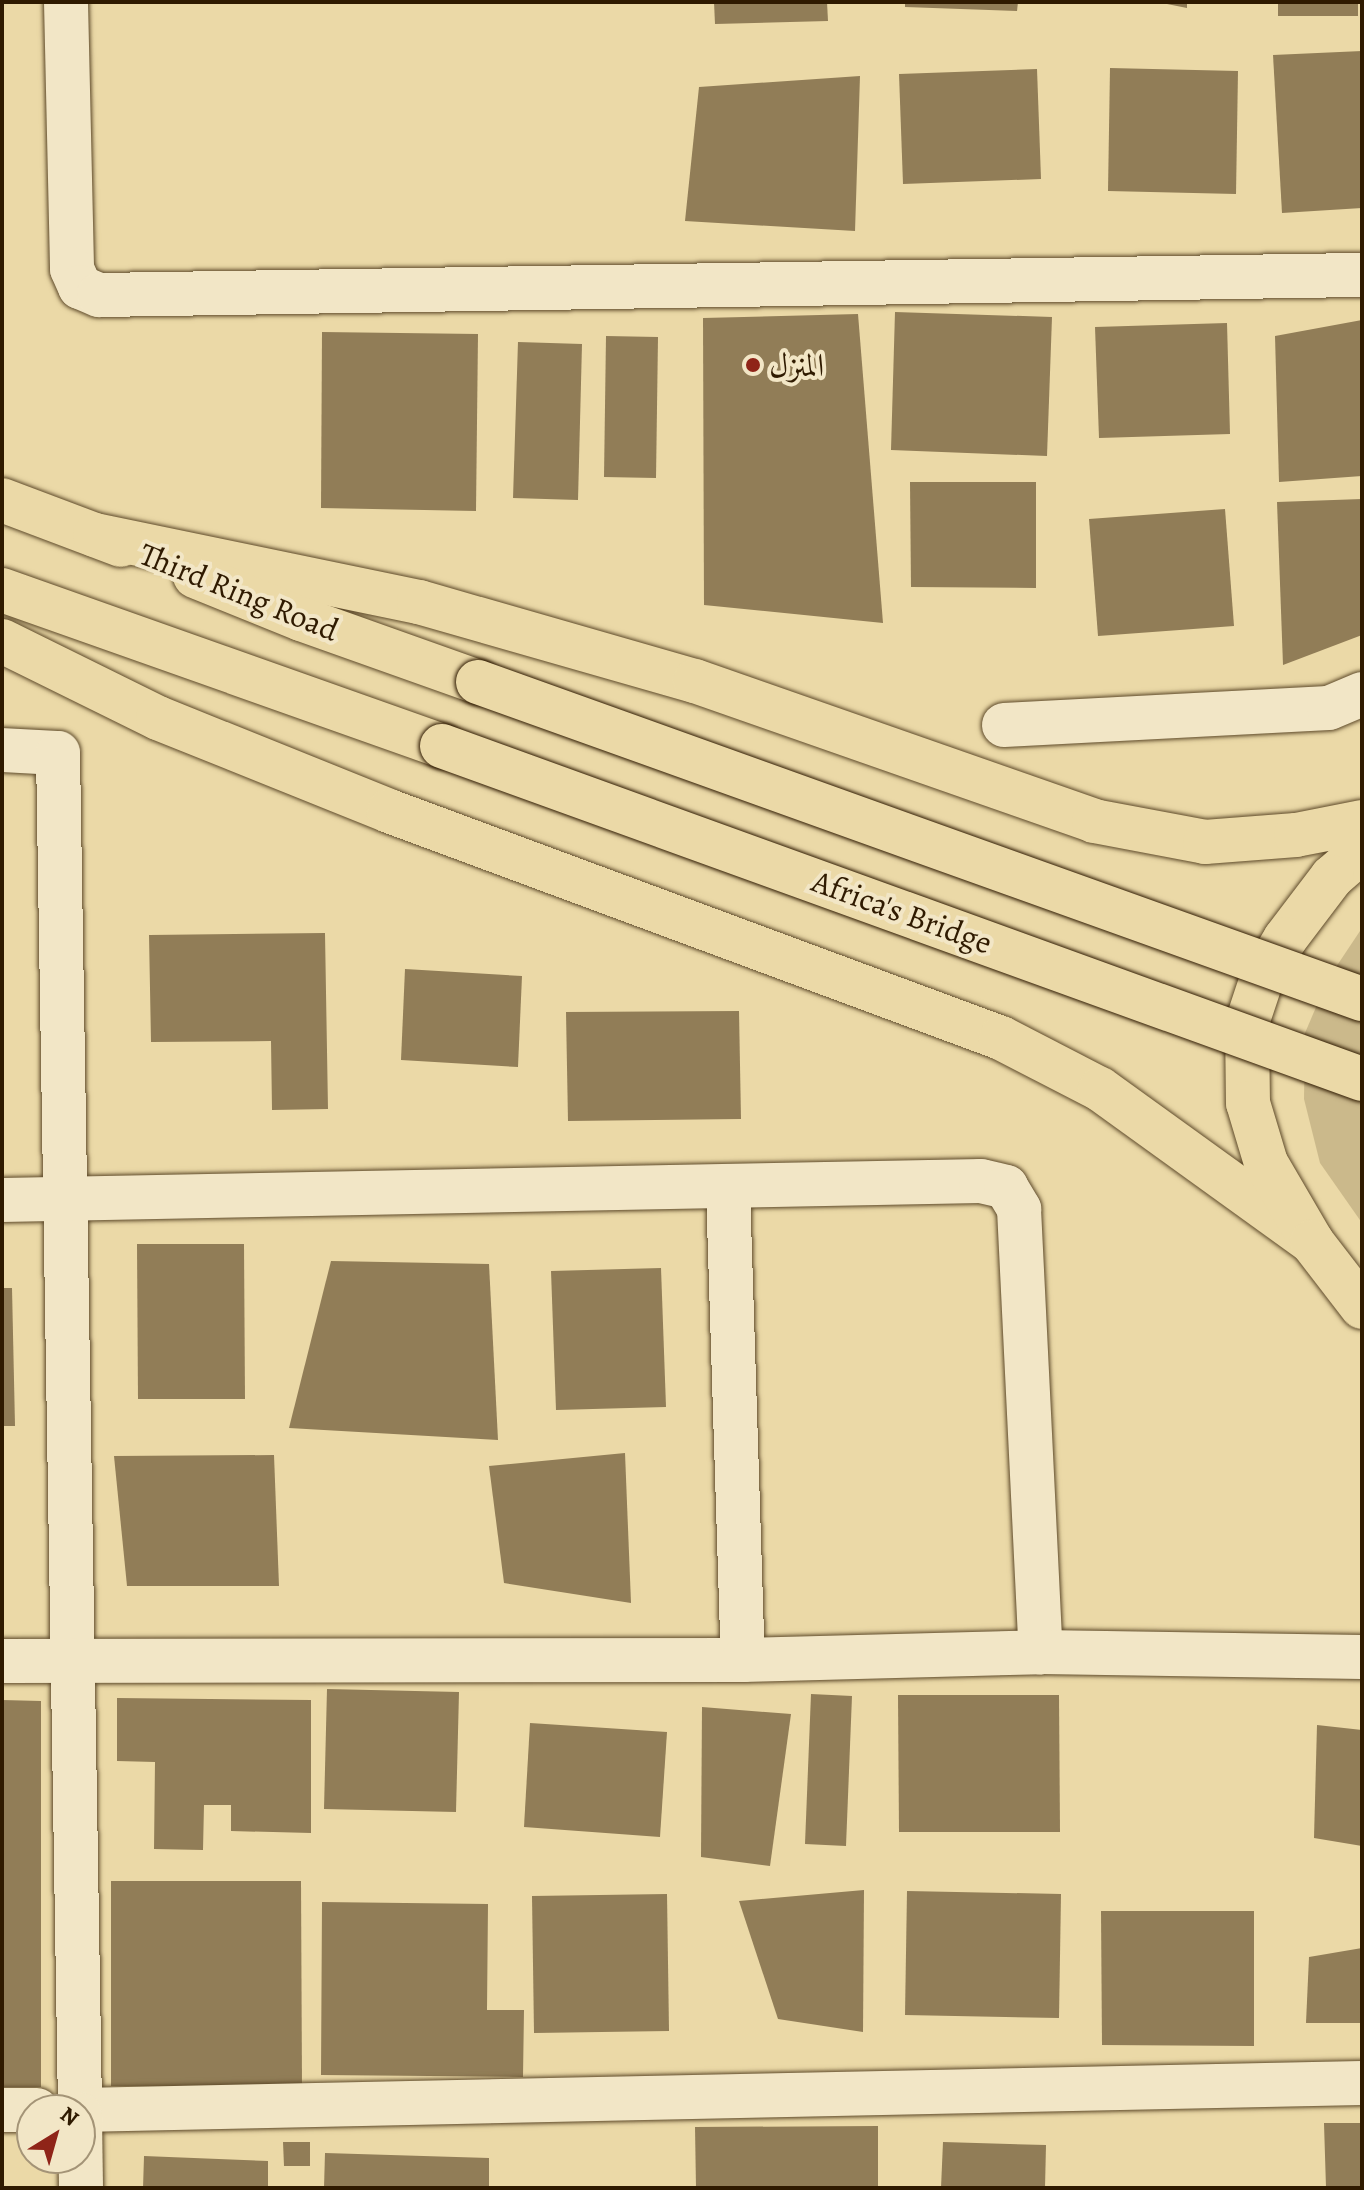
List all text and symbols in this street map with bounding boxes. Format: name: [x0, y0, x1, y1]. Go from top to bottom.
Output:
place label: المنزل: [769, 346, 824, 384]
marker: المنزل: [744, 356, 762, 374]
street label: Third Ring Road: [134, 535, 344, 649]
street label: Africa's Bridge: [807, 862, 997, 962]
north arrow: [16, 2094, 96, 2174]
text: N: [54, 2100, 85, 2133]

